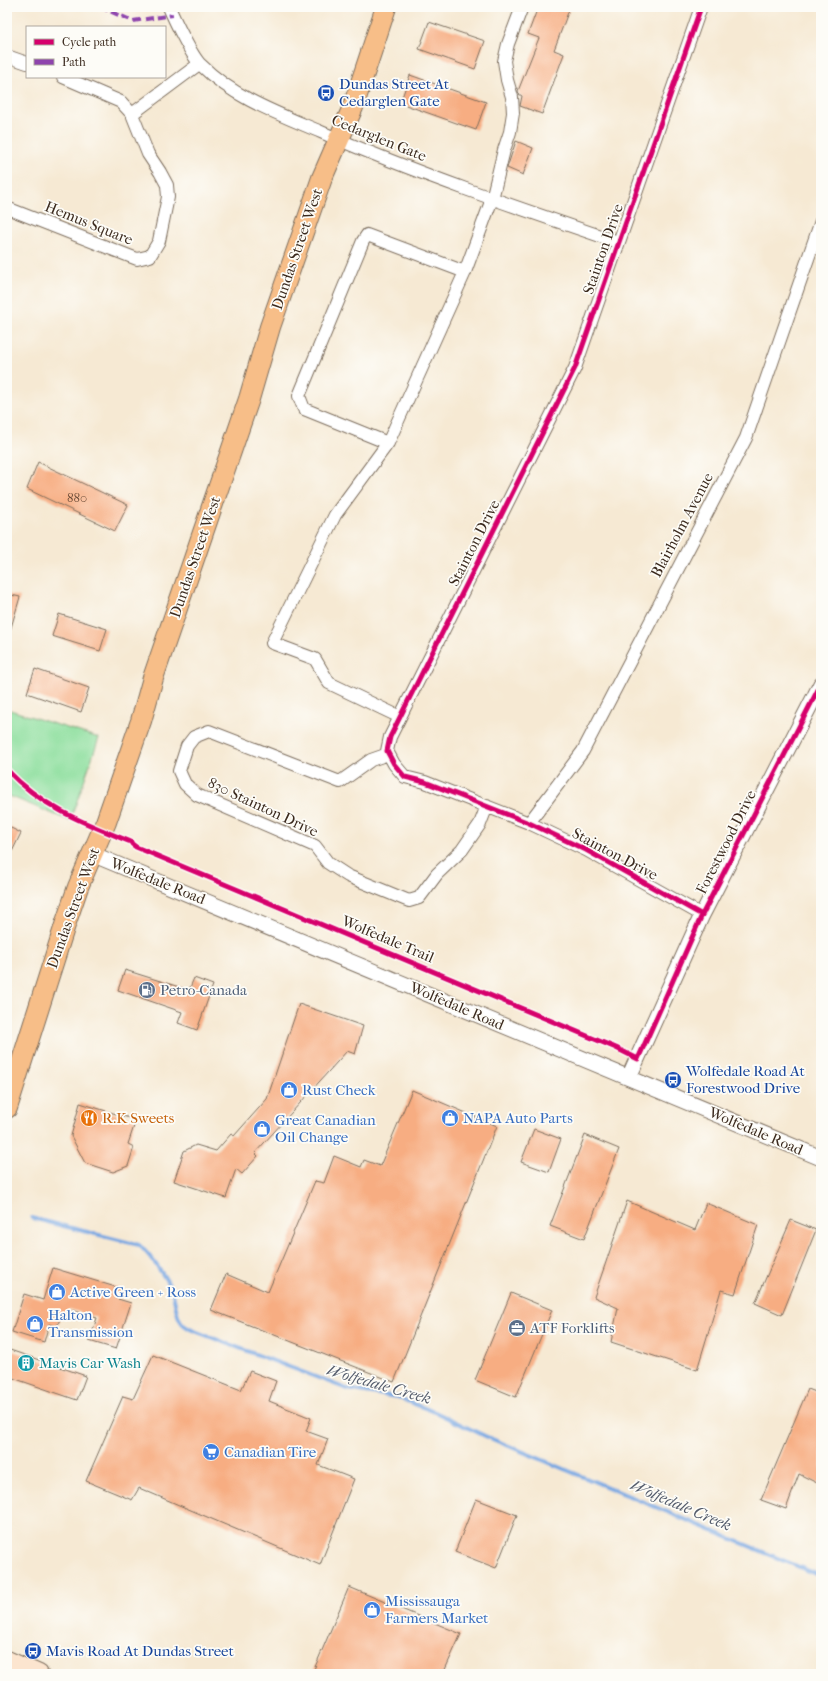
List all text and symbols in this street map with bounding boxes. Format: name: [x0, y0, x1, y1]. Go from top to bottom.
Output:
legend: [26, 26, 166, 78]
text: Cycle path: [62, 35, 117, 49]
text: Path: [62, 55, 86, 69]
place label: Dundas Street At Cedarglen Gate: [339, 75, 450, 110]
bus stop icon: Dundas Street At Cedarglen Gate: [316, 83, 336, 103]
street label: Cedarglen Gate: [329, 111, 430, 165]
street label: Dundas Street West: [268, 185, 326, 312]
street label: Hemus Square: [42, 197, 136, 249]
street label: Stainton Drive: [579, 201, 627, 297]
street label: Blairholm Avenue: [647, 469, 717, 580]
house number: 880: [67, 490, 87, 505]
street label: Dundas Street West: [166, 493, 224, 620]
street label: Stainton Drive: [445, 496, 504, 589]
street label: 830 Stainton Drive: [205, 774, 322, 841]
street label: Forestwood Drive: [692, 787, 760, 897]
street label: Stainton Drive: [569, 824, 661, 884]
street label: Dundas Street West: [43, 845, 103, 971]
street label: Wolfedale Road: [107, 853, 209, 909]
street label: Wolfedale Trail: [338, 911, 437, 966]
street label: Wolfedale Road: [406, 978, 508, 1034]
fuel station icon: Petro-Canada: [137, 980, 157, 1000]
place label: Petro-Canada: [160, 981, 248, 999]
place label: Wolfedale Road At Forestwood Drive: [685, 1062, 805, 1097]
bus stop icon: Wolfedale Road At Forestwood Drive: [663, 1070, 683, 1090]
shop icon: Rust Check: [279, 1080, 299, 1100]
place label: Rust Check: [302, 1081, 376, 1099]
street label: Wolfedale Road: [705, 1103, 807, 1159]
restaurant icon: R.K Sweets: [79, 1108, 99, 1128]
shop icon: NAPA Auto Parts: [440, 1108, 460, 1128]
place label: R.K Sweets: [102, 1109, 175, 1127]
place label: NAPA Auto Parts: [463, 1109, 573, 1127]
place label: Great Canadian Oil Change: [275, 1111, 376, 1146]
shop icon: Great Canadian Oil Change: [252, 1119, 272, 1139]
shop icon: Active Green + Ross: [47, 1282, 67, 1302]
place label: Active Green + Ross: [69, 1283, 196, 1301]
place label: Halton Transmission: [48, 1306, 133, 1341]
shop icon: Halton Transmission: [25, 1314, 45, 1334]
office icon: ATF Forklifts: [507, 1318, 527, 1338]
place label: ATF Forklifts: [529, 1319, 615, 1337]
building icon: Mavis Car Wash: [16, 1353, 36, 1373]
place label: Mavis Car Wash: [39, 1354, 142, 1372]
water label: Wolfedale Creek: [325, 1360, 433, 1408]
supermarket icon: Canadian Tire: [201, 1442, 221, 1462]
place label: Canadian Tire: [224, 1443, 317, 1461]
water label: Wolfedale Creek: [628, 1475, 734, 1535]
place label: Mississauga Farmers Market: [385, 1592, 489, 1627]
shop icon: Mississauga Farmers Market: [362, 1600, 382, 1620]
bus stop icon: Mavis Road At Dundas Street: [23, 1641, 43, 1661]
place label: Mavis Road At Dundas Street: [46, 1642, 235, 1660]

